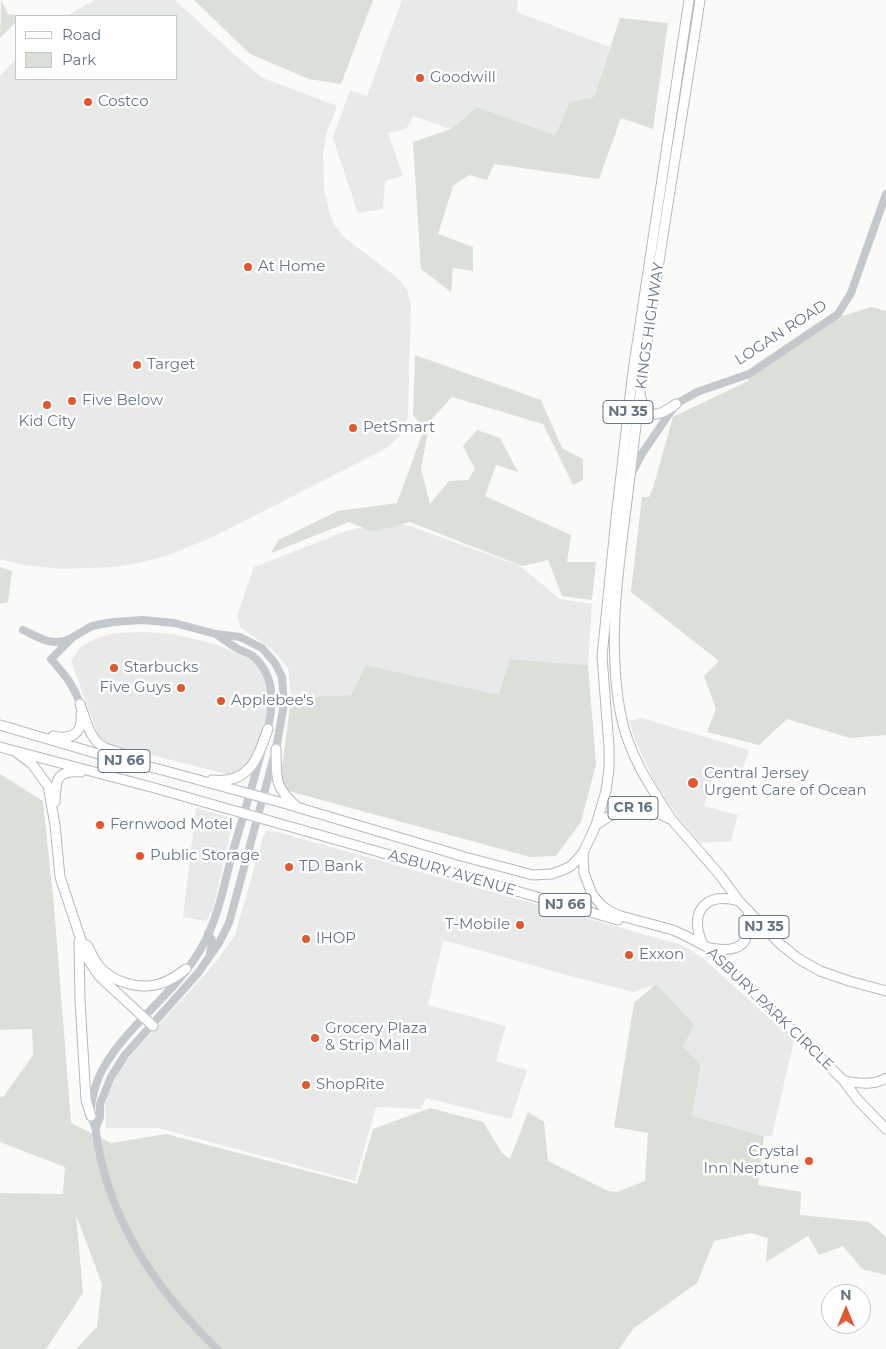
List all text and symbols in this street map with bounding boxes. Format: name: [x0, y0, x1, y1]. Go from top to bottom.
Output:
legend: [15, 15, 178, 80]
text: Road: [62, 25, 101, 44]
text: Park: [62, 50, 96, 69]
place label: Goodwill: [430, 69, 496, 87]
marker: Goodwill: [414, 72, 426, 84]
place label: Costco: [98, 93, 149, 111]
marker: Costco: [82, 96, 94, 108]
place label: At Home: [258, 258, 325, 276]
marker: At Home: [242, 261, 254, 273]
street label: KINGS HIGHWAY: [632, 261, 668, 391]
street label: LOGAN ROAD: [732, 297, 830, 369]
place label: Target: [147, 356, 195, 374]
marker: Target: [131, 359, 143, 371]
place label: Five Below: [82, 392, 163, 410]
marker: Five Below: [66, 395, 78, 407]
marker: Kid City: [41, 399, 53, 411]
road number: NJ 35: [603, 401, 653, 424]
place label: Kid City: [18, 413, 76, 431]
place label: PetSmart: [363, 419, 435, 437]
marker: PetSmart: [347, 422, 359, 434]
place label: Starbucks: [124, 659, 198, 677]
marker: Starbucks: [108, 662, 120, 674]
place label: Five Guys: [100, 679, 171, 697]
marker: Five Guys: [175, 682, 187, 694]
place label: Applebee's: [231, 692, 313, 710]
marker: Applebee's: [215, 695, 227, 707]
road number: NJ 66: [98, 749, 150, 772]
place label: Central Jersey Urgent Care of Ocean: [704, 765, 867, 800]
marker: Central Jersey Urgent Care of Ocean: [686, 776, 700, 790]
road number: CR 16: [608, 796, 658, 820]
place label: Fernwood Motel: [110, 816, 233, 834]
marker: Fernwood Motel: [94, 819, 106, 831]
street label: ASBURY AVENUE: [386, 846, 518, 900]
place label: Public Storage: [150, 847, 259, 865]
marker: Public Storage: [134, 850, 146, 862]
place label: TD Bank: [299, 858, 363, 876]
marker: TD Bank: [283, 861, 295, 873]
road number: NJ 66: [539, 894, 591, 916]
place label: T-Mobile: [445, 916, 510, 934]
road number: NJ 35: [739, 916, 789, 939]
marker: T-Mobile: [514, 919, 526, 931]
place label: IHOP: [316, 930, 356, 948]
marker: IHOP: [300, 933, 312, 945]
street label: ASBURY PARK CIRCLE: [703, 944, 837, 1074]
place label: Exxon: [639, 946, 684, 964]
marker: Exxon: [623, 949, 635, 961]
place label: Grocery Plaza & Strip Mall: [325, 1020, 427, 1055]
marker: Grocery Plaza & Strip Mall: [309, 1032, 321, 1044]
place label: ShopRite: [316, 1076, 385, 1094]
marker: ShopRite: [300, 1079, 312, 1091]
place label: Crystal Inn Neptune: [703, 1143, 799, 1178]
marker: Crystal Inn Neptune: [803, 1155, 815, 1167]
north arrow: [821, 1284, 871, 1334]
text: N: [840, 1286, 852, 1304]

